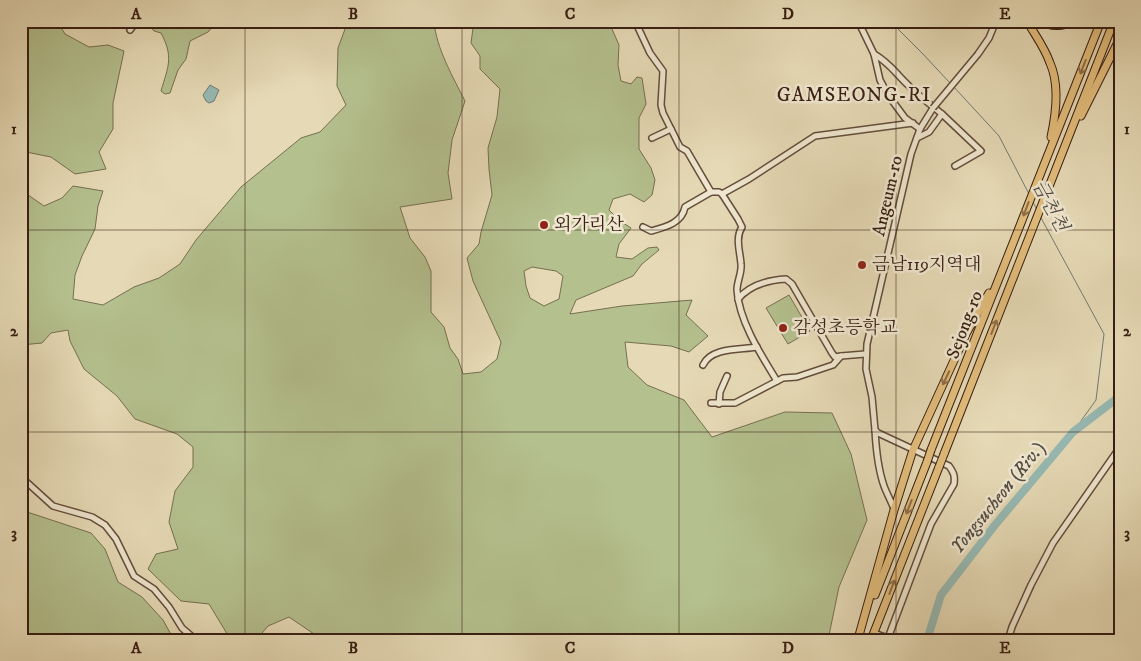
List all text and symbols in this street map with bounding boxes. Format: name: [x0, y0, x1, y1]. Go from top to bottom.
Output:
text: A: [130, 4, 142, 24]
text: B: [348, 4, 358, 24]
text: C: [565, 4, 575, 24]
text: D: [782, 4, 794, 24]
text: E: [999, 4, 1011, 24]
one-way arrow: [1078, 59, 1087, 74]
district label: GAMSEONG-RI: [777, 83, 931, 108]
text: 1: [11, 119, 17, 139]
text: 1: [1124, 119, 1130, 139]
street label: Angeum-ro: [868, 153, 908, 238]
water label: 금천천: [1027, 176, 1074, 237]
one-way arrow: [1021, 201, 1030, 216]
place label: 외가리산: [554, 214, 624, 236]
marker: 외가리산: [538, 219, 550, 231]
place label: 금남119지역대: [872, 254, 981, 276]
marker: 금남119지역대: [856, 259, 868, 271]
street label: Sejong-ro: [942, 288, 988, 362]
place label: 감성초등학교: [793, 317, 898, 339]
one-way arrow: [990, 320, 999, 335]
text: 2: [10, 321, 19, 341]
text: 2: [1123, 321, 1132, 341]
marker: 감성초등학교: [777, 322, 789, 334]
one-way arrow: [940, 370, 950, 385]
water label: Yongsucheon (Riv.): [946, 438, 1050, 558]
one-way arrow: [904, 499, 913, 515]
text: 3: [11, 523, 17, 543]
text: 3: [1124, 523, 1130, 543]
one-way arrow: [888, 580, 897, 595]
text: A: [130, 638, 142, 658]
text: B: [348, 638, 358, 658]
text: C: [565, 638, 575, 658]
text: D: [782, 638, 794, 658]
text: E: [999, 638, 1011, 658]

